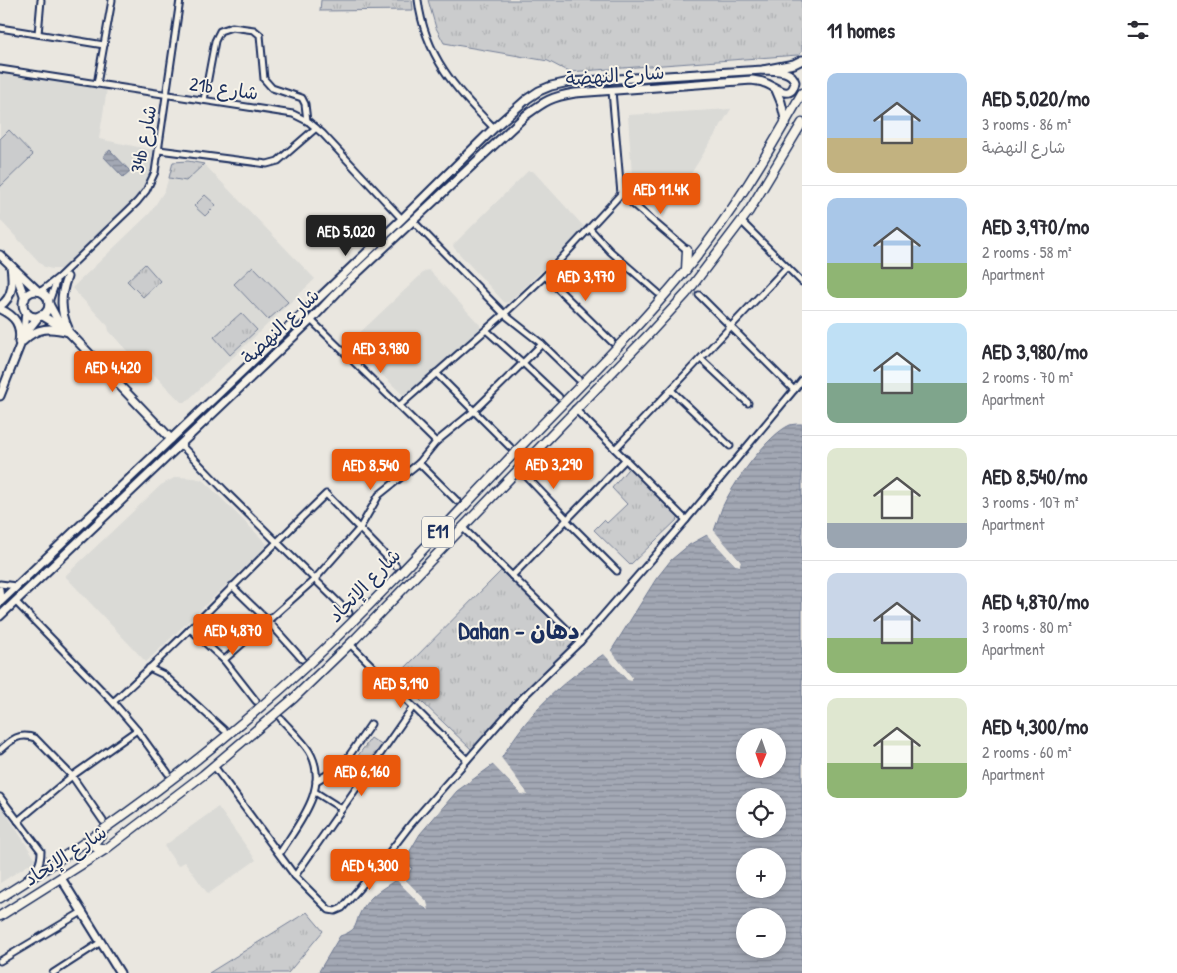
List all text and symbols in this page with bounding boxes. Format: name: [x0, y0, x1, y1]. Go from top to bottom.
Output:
text: 11 homes: [827, 16, 895, 45]
icon: filters: [1124, 16, 1152, 44]
street label: شارع النهضة: [565, 59, 665, 92]
street label: 21b شارع: [188, 70, 260, 107]
text: AED 5,020/mo: [982, 84, 1090, 113]
icon: home: [867, 93, 927, 153]
street label: 34b شارع: [124, 103, 163, 176]
text: 3 rooms · 86 m²: [982, 113, 1071, 135]
text: شارع النهضة: [982, 136, 1065, 158]
pin: AED 11.4K: [604, 172, 718, 215]
text: AED 11.4K: [633, 178, 689, 200]
text: AED 3,970/mo: [982, 212, 1089, 241]
pin: AED 5,020: [289, 214, 403, 257]
icon: home: [867, 218, 927, 278]
text: AED 5,020: [317, 220, 375, 242]
text: 2 rooms · 58 m²: [982, 241, 1072, 263]
pin: AED 3,970: [529, 260, 643, 302]
text: Apartment: [982, 263, 1045, 285]
text: AED 3,970: [557, 265, 615, 287]
street label: شارع النهضة: [235, 282, 325, 370]
pin: AED 3,980: [324, 332, 438, 374]
text: AED 3,980: [353, 337, 409, 359]
text: AED 3,980/mo: [982, 337, 1088, 366]
icon: home: [867, 343, 927, 403]
pin: AED 4,420: [56, 350, 170, 393]
text: AED 4,420: [85, 356, 141, 378]
text: 2 rooms · 70 m²: [982, 366, 1073, 388]
text: Apartment: [982, 388, 1045, 410]
pin: AED 8,540: [314, 448, 428, 491]
pin: AED 3,290: [497, 448, 611, 490]
text: AED 3,290: [525, 453, 583, 475]
text: AED 8,540: [343, 454, 399, 476]
text: AED 8,540/mo: [982, 462, 1087, 491]
icon: home: [867, 468, 927, 528]
text: 3 rooms · 107 m²: [982, 491, 1079, 513]
text: Apartment: [982, 513, 1045, 535]
road number: E11: [422, 516, 454, 548]
street label: شارع الإتحاد: [322, 542, 407, 628]
text: AED 4,870/mo: [982, 587, 1089, 616]
icon: home: [867, 593, 927, 653]
pin: AED 4,870: [176, 614, 290, 656]
district label: Dahan - دهان: [458, 614, 580, 646]
text: 3 rooms · 80 m²: [982, 616, 1072, 638]
text: AED 4,870: [204, 619, 262, 641]
text: Apartment: [982, 638, 1045, 660]
pin: AED 5,190: [344, 666, 458, 709]
text: AED 5,190: [373, 672, 429, 694]
text: AED 4,300/mo: [982, 712, 1088, 741]
icon: home: [867, 718, 927, 778]
north arrow: [736, 728, 786, 778]
map controls: [736, 728, 786, 958]
text: 2 rooms · 60 m²: [982, 741, 1072, 763]
pin: AED 6,160: [305, 754, 419, 797]
text: AED 6,160: [334, 760, 390, 782]
text: Apartment: [982, 763, 1045, 785]
button: locate: [736, 788, 786, 838]
street label: شارع الإتحاد: [19, 819, 112, 892]
pin: AED 4,300: [313, 848, 427, 891]
button: +: [736, 848, 786, 898]
text: AED 4,300: [342, 854, 398, 876]
button: −: [736, 908, 786, 958]

